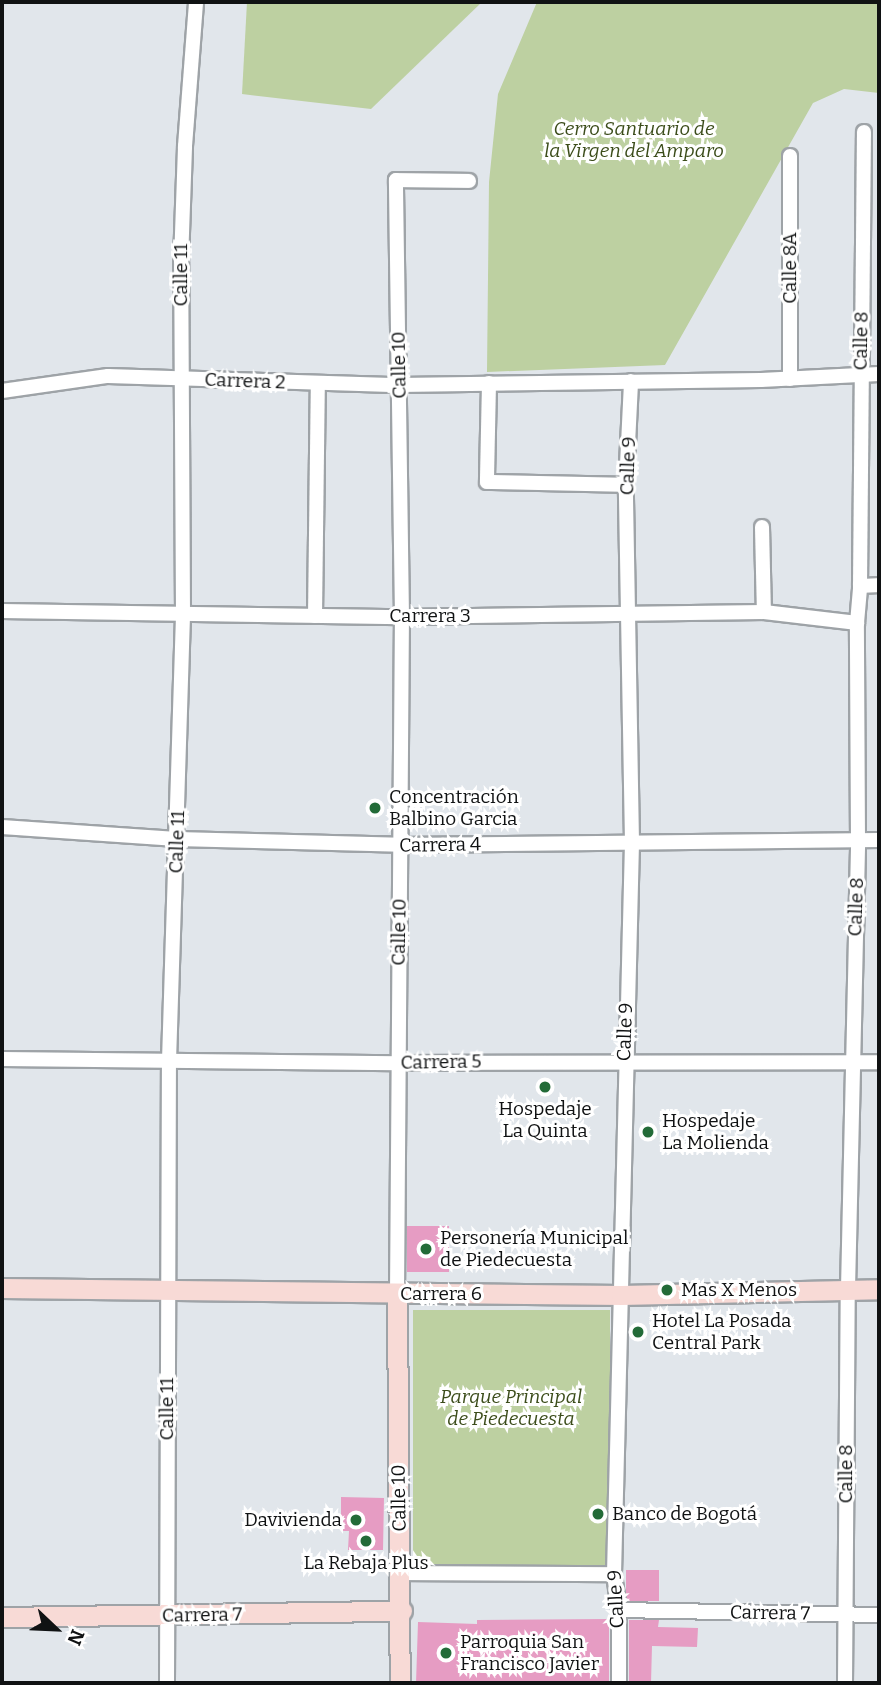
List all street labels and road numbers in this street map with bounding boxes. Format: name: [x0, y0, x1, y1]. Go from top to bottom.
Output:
street label: Calle 8A: [779, 232, 801, 304]
street label: Calle 11: [170, 244, 192, 306]
street label: Calle 8: [849, 311, 873, 371]
street label: Calle 10: [387, 331, 411, 399]
street label: Carrera 2: [204, 368, 286, 394]
street label: Calle 9: [616, 436, 640, 496]
street label: Carrera 3: [389, 605, 471, 627]
street label: Calle 11: [165, 810, 189, 874]
street label: Carrera 4: [399, 833, 481, 857]
street label: Calle 8: [844, 877, 868, 937]
street label: Calle 10: [387, 898, 411, 966]
street label: Calle 9: [613, 1002, 637, 1062]
street label: Carrera 5: [400, 1050, 482, 1074]
street label: Carrera 6: [400, 1283, 482, 1305]
street label: Calle 11: [156, 1378, 178, 1440]
street label: Calle 8: [835, 1445, 857, 1503]
street label: Calle 10: [387, 1464, 411, 1532]
street label: Calle 9: [603, 1569, 629, 1629]
street label: Carrera 7: [730, 1601, 810, 1625]
street label: Carrera 7: [162, 1603, 242, 1627]

